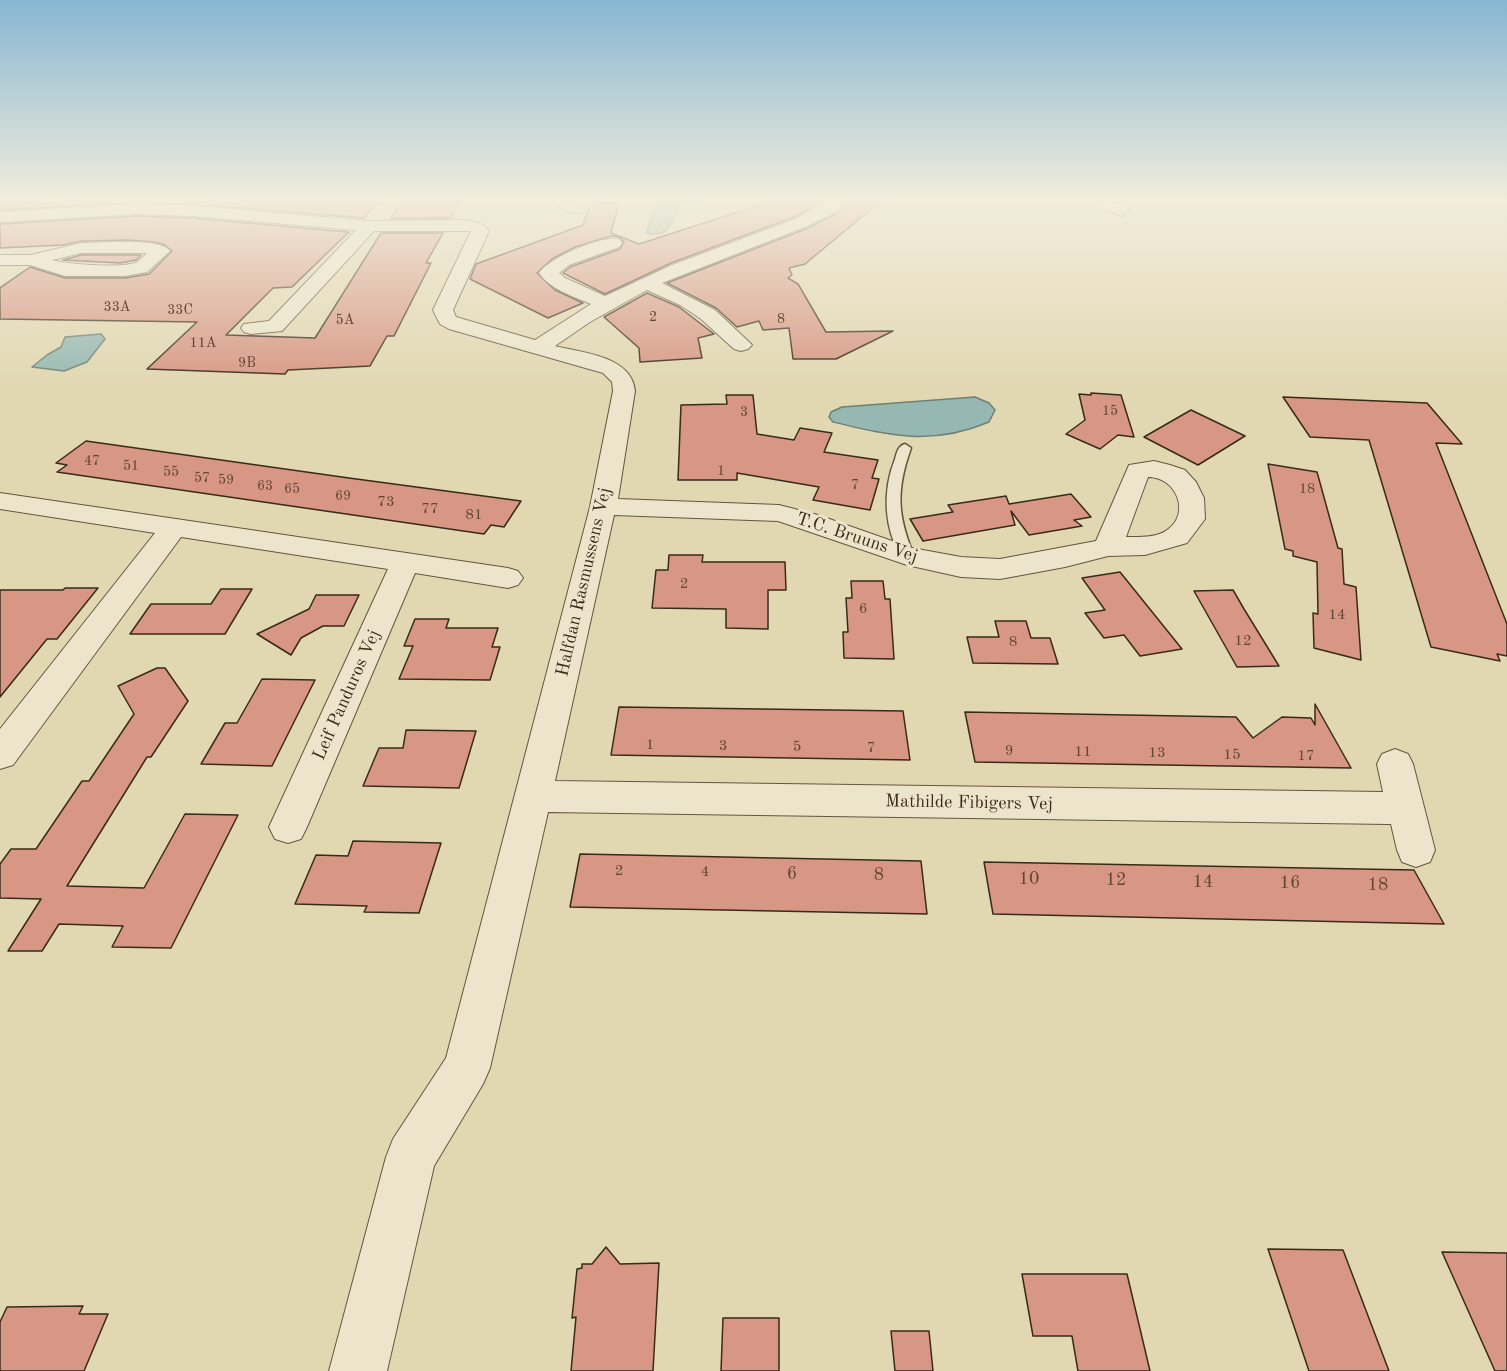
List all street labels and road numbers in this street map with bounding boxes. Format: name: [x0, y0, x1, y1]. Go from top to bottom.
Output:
street label: Halfdan Rasmussens Vej: [552, 485, 616, 679]
street label: T.C. Bruuns Vej: [793, 508, 921, 568]
street label: Leif Panduros Vej: [309, 626, 385, 764]
street label: Mathilde Fibigers Vej: [885, 791, 1053, 815]

